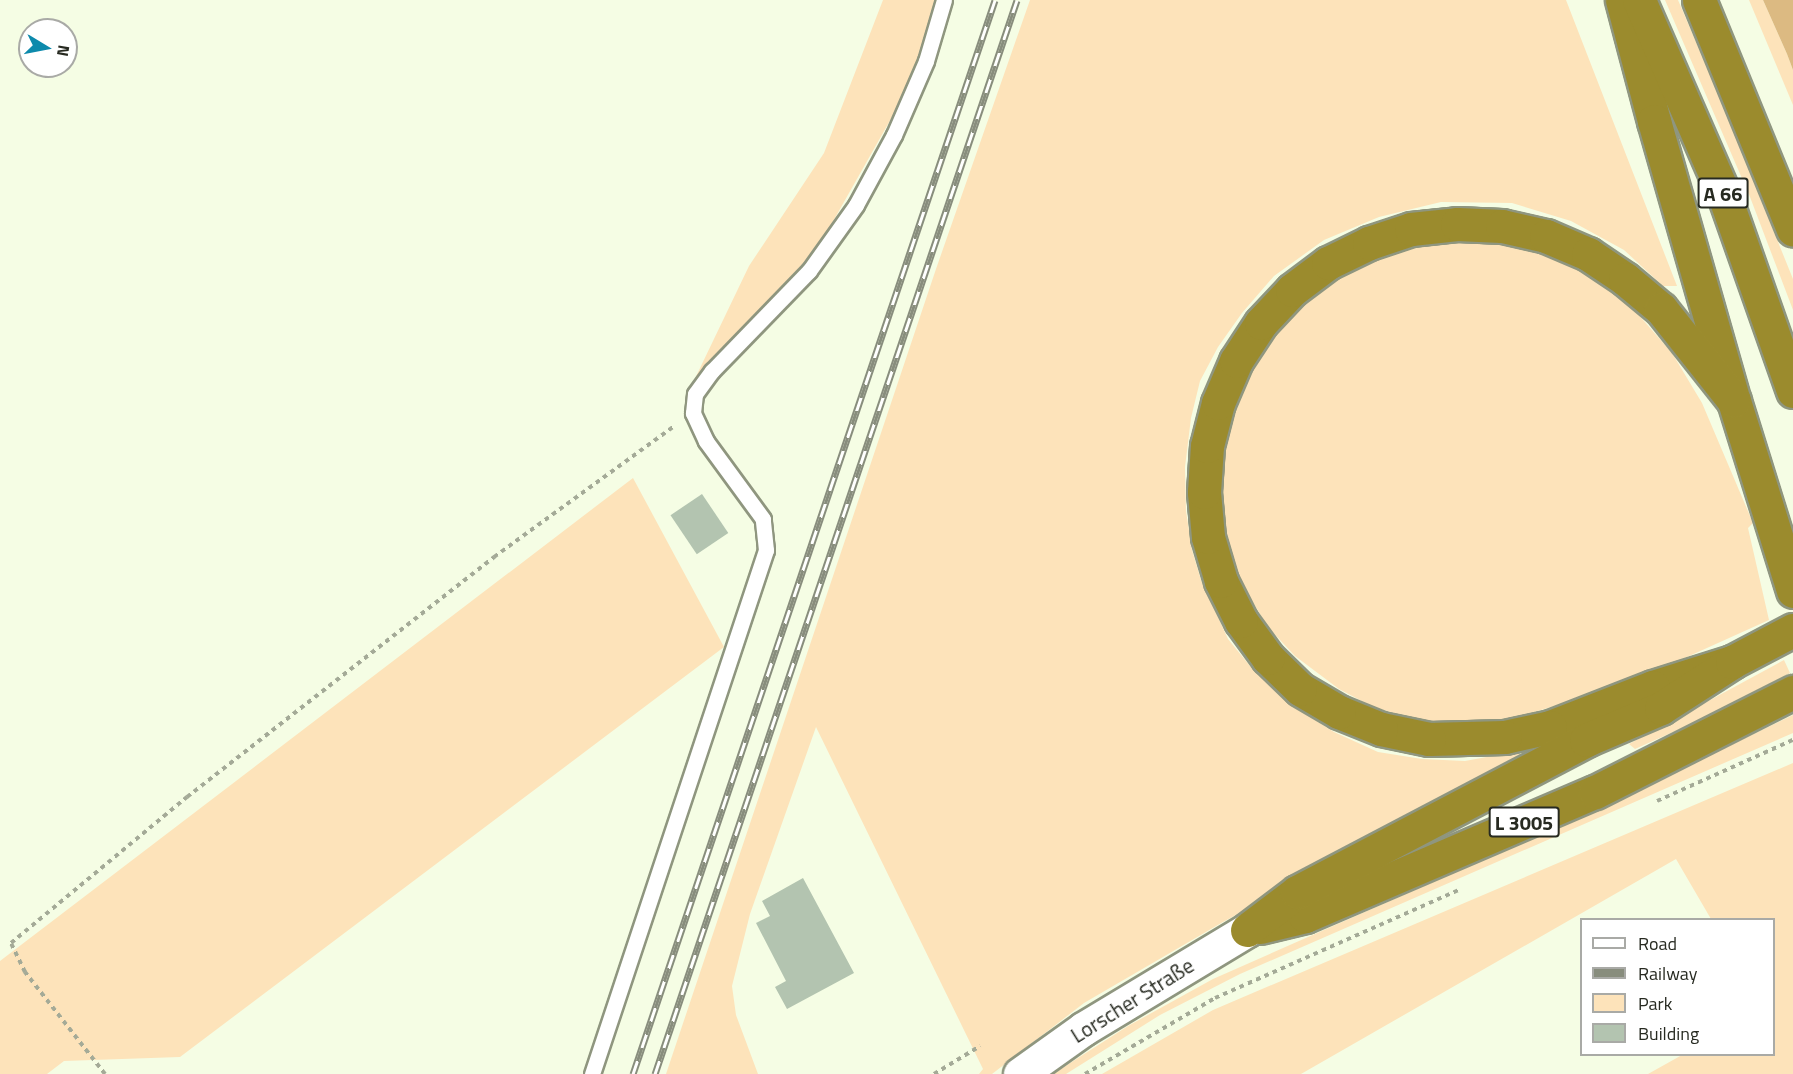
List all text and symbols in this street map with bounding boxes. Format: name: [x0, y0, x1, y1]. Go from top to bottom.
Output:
north arrow: [18, 18, 78, 78]
text: N: [51, 43, 77, 58]
road number: A 66: [1698, 176, 1748, 210]
road number: L 3005: [1488, 805, 1560, 839]
legend: [1580, 918, 1775, 1056]
text: Road: [1638, 930, 1677, 957]
street label: Lorscher Straße: [1066, 952, 1198, 1048]
text: Railway: [1638, 960, 1697, 987]
text: Park: [1638, 990, 1672, 1017]
text: Building: [1638, 1020, 1699, 1047]

